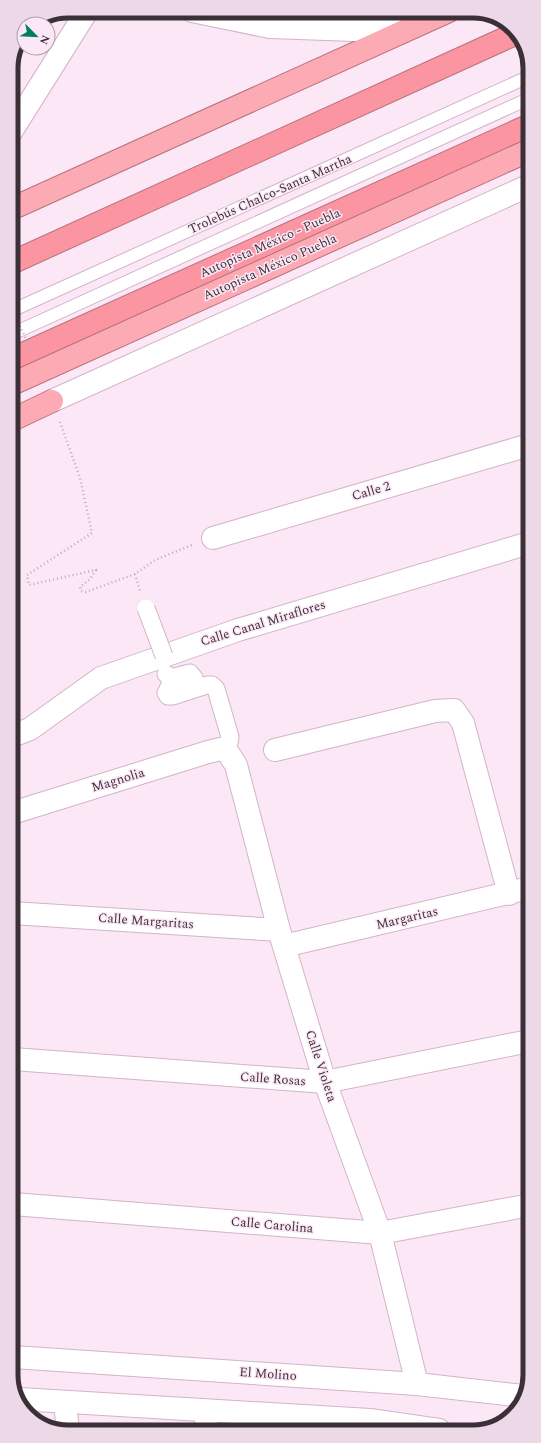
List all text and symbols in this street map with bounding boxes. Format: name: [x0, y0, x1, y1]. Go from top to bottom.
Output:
north arrow: [16, 16, 56, 56]
text: N: [35, 32, 54, 47]
street label: Trolebús Chalco-Santa Martha: [185, 149, 356, 239]
street label: Autopista México - Puebla: [196, 203, 344, 283]
street label: Autopista México Puebla: [200, 228, 341, 306]
street label: Calle 2: [349, 476, 393, 506]
street label: Calle Canal Miraflores: [198, 594, 328, 652]
street label: Magnolia: [89, 762, 148, 798]
street label: Margaritas: [374, 901, 440, 935]
street label: Calle Margaritas: [97, 908, 195, 934]
street label: Calle Violeta: [300, 1027, 342, 1105]
street label: Calle Rosas: [239, 1067, 307, 1091]
street label: Calle Carolina: [230, 1211, 315, 1239]
street label: El Molino: [239, 1362, 297, 1386]

